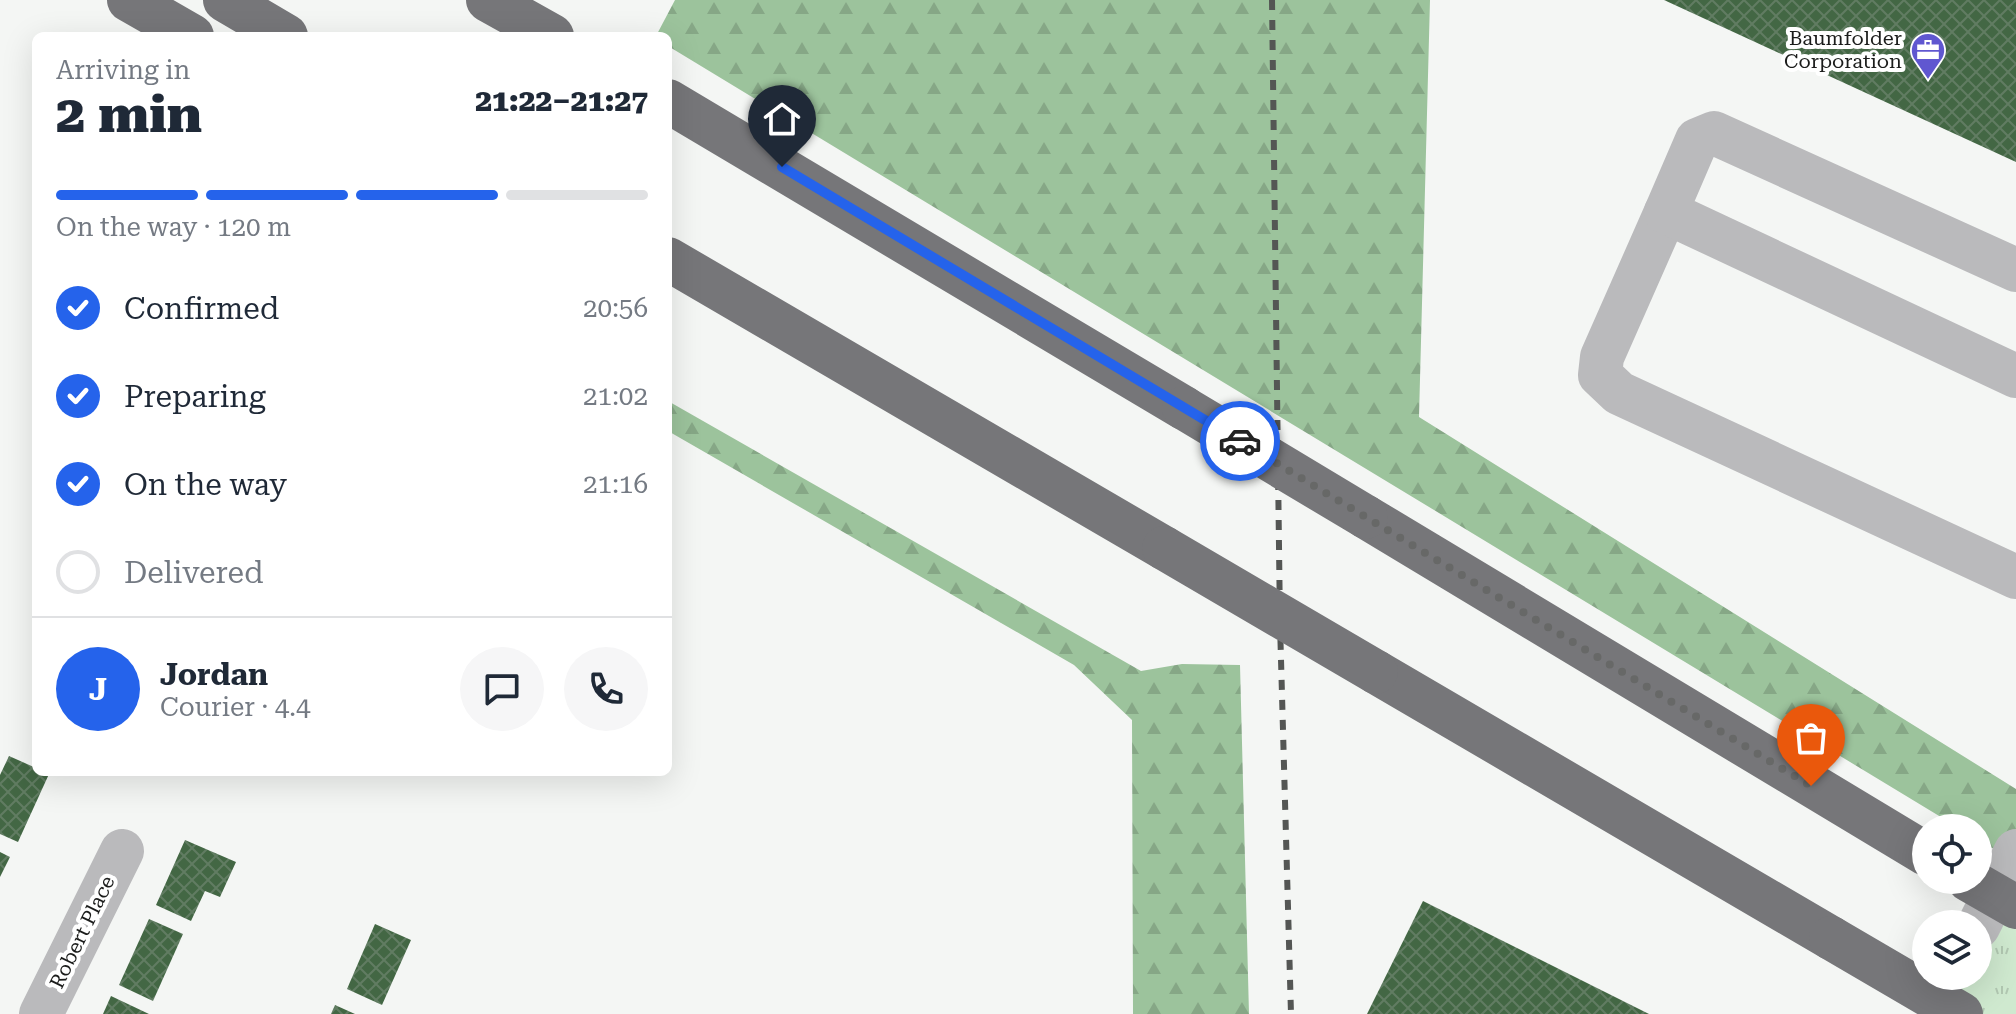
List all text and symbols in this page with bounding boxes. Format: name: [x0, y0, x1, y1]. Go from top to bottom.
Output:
place label: Baumfolder Corporation: [1784, 26, 1902, 73]
office icon: Baumfolder Corporation: [1909, 31, 1947, 81]
text: Arriving in: [56, 55, 190, 85]
text: 21:22–21:27: [475, 83, 648, 118]
text: 2 min: [56, 84, 202, 145]
pin: [748, 85, 816, 167]
icon: home: [760, 97, 804, 141]
text: On the way · 120 m: [56, 212, 291, 242]
icon: check: [56, 286, 100, 330]
text: Confirmed: [124, 291, 279, 326]
text: 20:56: [583, 293, 648, 323]
icon: check: [56, 374, 100, 418]
text: Preparing: [124, 379, 266, 414]
text: 21:02: [583, 381, 648, 411]
courier: [1200, 401, 1280, 481]
icon: car: [1218, 419, 1262, 463]
icon: check: [56, 462, 100, 506]
text: On the way: [124, 467, 287, 502]
text: 21:16: [583, 469, 648, 499]
text: Delivered: [124, 555, 263, 590]
button: chat: [460, 647, 544, 731]
button: phone: [564, 647, 648, 731]
text: Jordan: [160, 657, 268, 692]
text: J: [89, 672, 107, 707]
text: Courier · 4.4: [160, 692, 310, 722]
pin: [1777, 704, 1845, 786]
icon: bag: [1789, 716, 1833, 760]
map controls: [1912, 814, 1992, 990]
button: locate: [1912, 814, 1992, 894]
street label: Robert Place: [44, 872, 120, 992]
button: layers: [1912, 910, 1992, 990]

